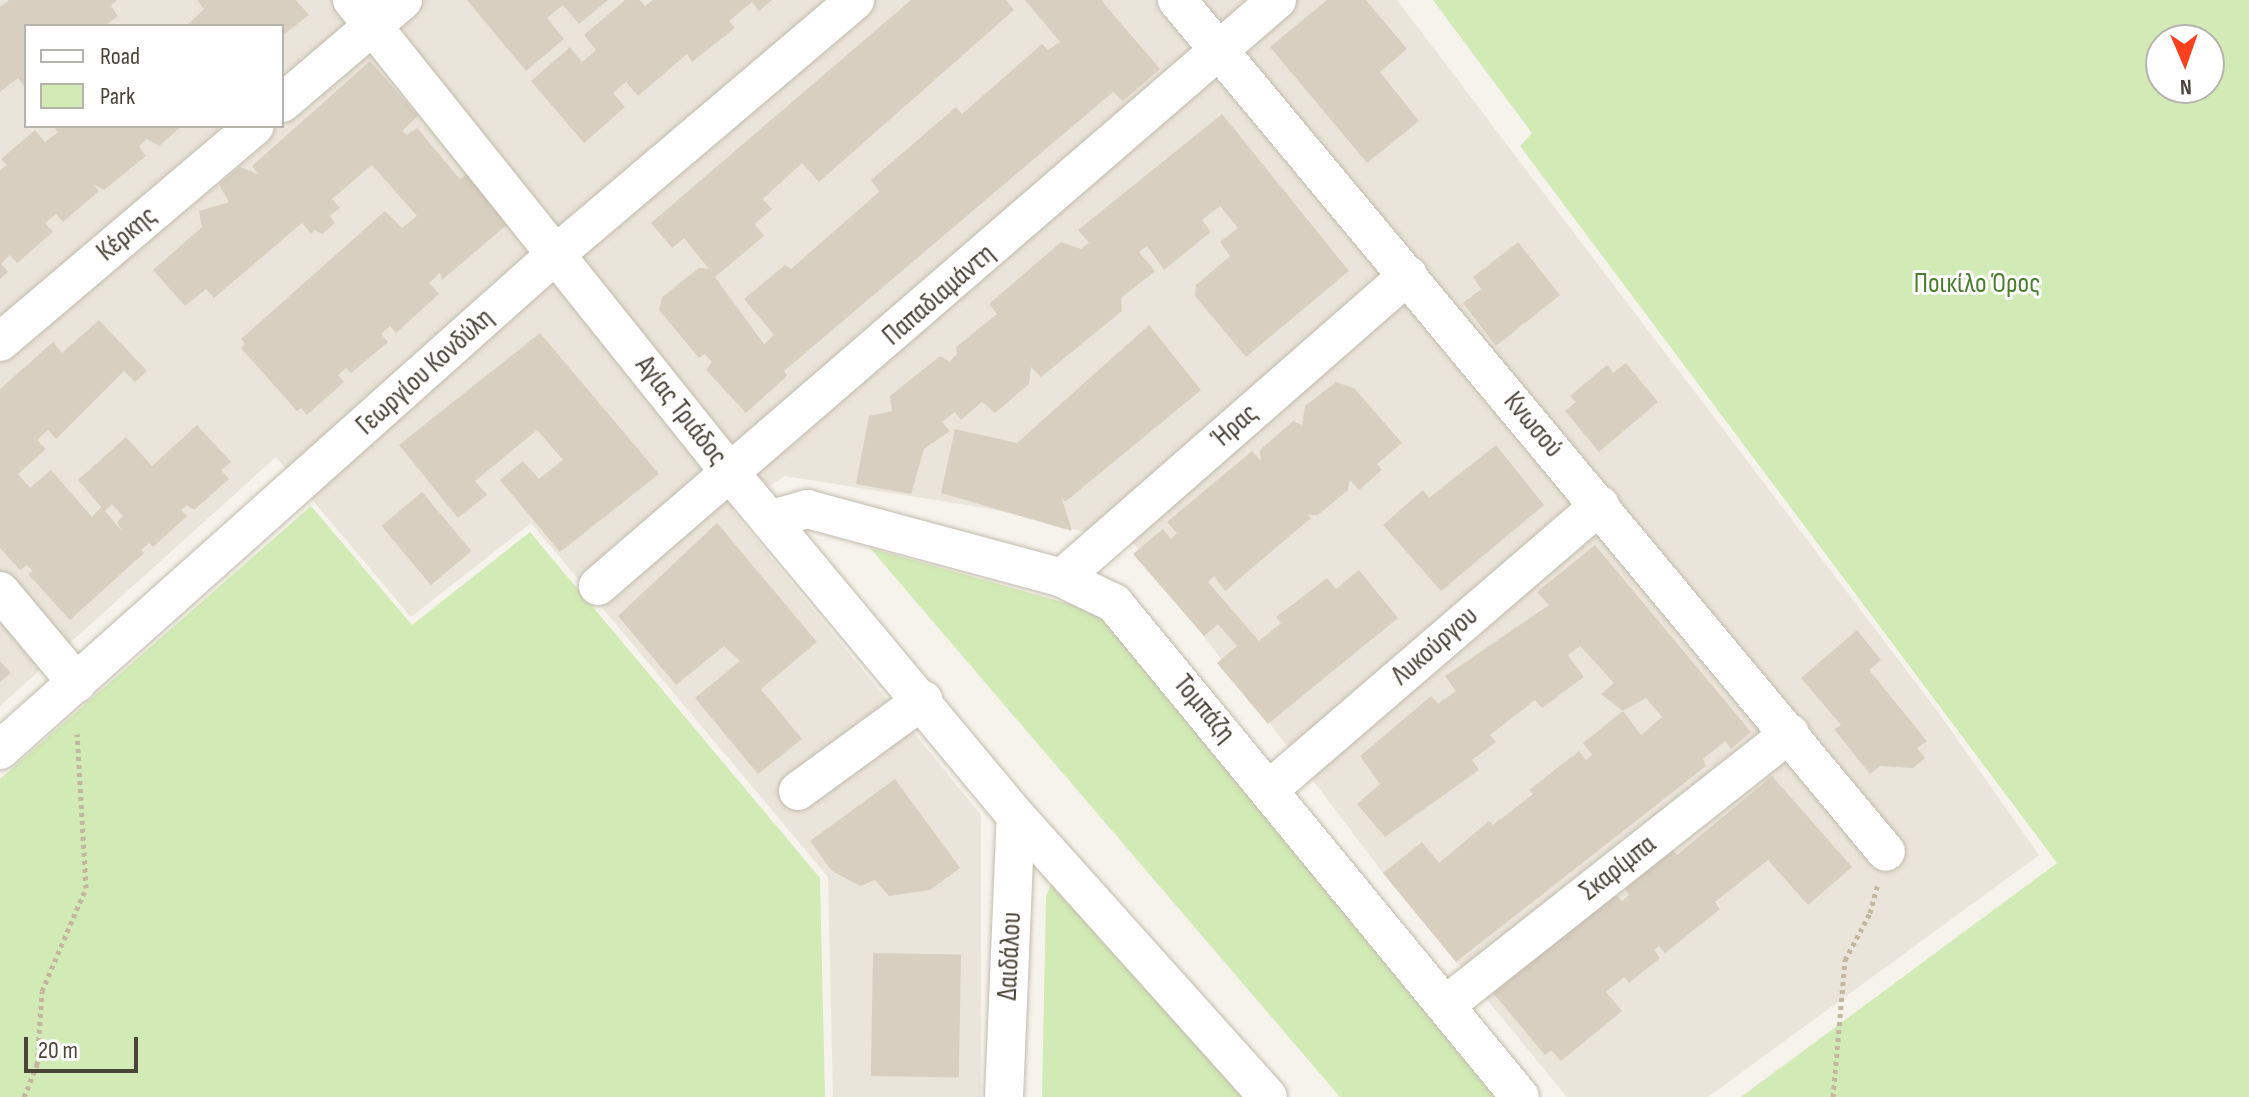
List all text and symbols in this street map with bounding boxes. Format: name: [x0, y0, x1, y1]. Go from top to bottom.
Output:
legend: [24, 24, 284, 128]
north arrow: [2145, 24, 2225, 104]
text: Road: [100, 42, 140, 71]
text: N: [2179, 73, 2192, 100]
text: Park: [100, 82, 135, 111]
street label: Κέρκης: [90, 199, 164, 269]
street label: Παπαδιαμάντη: [876, 237, 1002, 353]
park label: Ποικίλο Όρος: [1914, 267, 2040, 301]
street label: Γεωργίου Κονδύλη: [349, 302, 501, 442]
street label: Αγίας Τριάδος: [628, 350, 734, 472]
street label: Κνωσού: [1496, 385, 1570, 465]
street label: Ήρας: [1205, 397, 1265, 455]
street label: Λυκούργου: [1385, 599, 1485, 693]
street label: Τομπάζη: [1166, 668, 1242, 750]
street label: Σκαρίμπα: [1573, 828, 1663, 908]
street label: Δαιδάλου: [991, 911, 1029, 1001]
scale bar: [28, 1021, 142, 1071]
text: 20 m: [38, 1036, 78, 1065]

